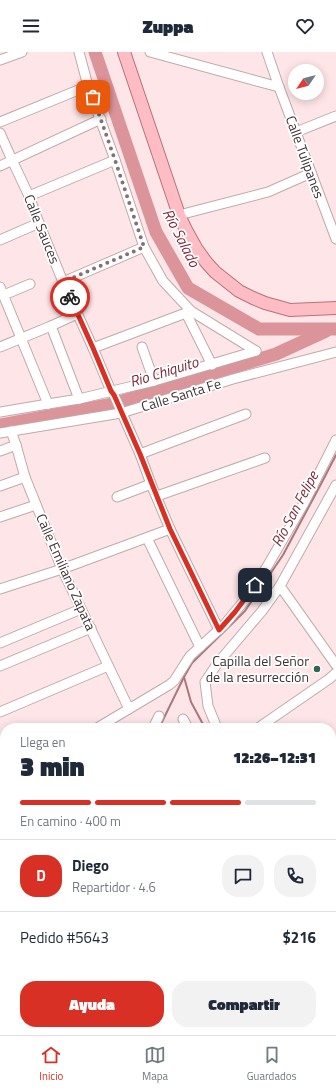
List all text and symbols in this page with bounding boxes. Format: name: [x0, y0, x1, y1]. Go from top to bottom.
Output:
text: Zuppa: [142, 13, 194, 40]
icon: menu: [20, 15, 42, 37]
icon: heart: [294, 15, 316, 37]
north arrow: [288, 64, 324, 100]
map controls: [288, 64, 324, 100]
pin: [76, 80, 110, 114]
icon: bag: [82, 86, 104, 108]
street label: Calle Tulipanes: [281, 113, 330, 201]
street label: Calle Sauces: [19, 191, 66, 267]
water label: Río Salado: [157, 205, 206, 272]
courier: [50, 277, 90, 317]
icon: bike: [59, 286, 81, 308]
water label: Rio Chiquito: [127, 350, 202, 393]
street label: Calle Santa Fe: [138, 372, 223, 417]
water label: Río San Felipe: [265, 466, 325, 551]
street label: Calle Emiliano Zapata: [31, 510, 102, 634]
pin: [238, 568, 272, 602]
icon: home: [244, 574, 266, 596]
place label: Capilla del Señor de la resurrección: [206, 650, 309, 687]
marker: Capilla del Señor de la resurrección: [312, 664, 322, 674]
text: Llega en: [20, 732, 65, 752]
text: 12:26–12:31: [233, 746, 316, 769]
text: 3 min: [20, 747, 85, 786]
text: En camino · 400 m: [20, 811, 121, 831]
text: Diego: [72, 854, 109, 877]
button: chat: [222, 855, 264, 897]
button: phone: [274, 855, 316, 897]
text: D: [36, 864, 46, 887]
text: Repartidor · 4.6: [72, 877, 156, 897]
text: Pedido #5643: [20, 926, 109, 949]
text: $216: [282, 926, 316, 949]
button: Ayuda: [20, 981, 164, 1027]
button: Compartir: [172, 981, 316, 1027]
tab: Inicio: [39, 1044, 63, 1084]
tab: Mapa: [142, 1044, 168, 1084]
tab: Guardados: [247, 1044, 297, 1084]

